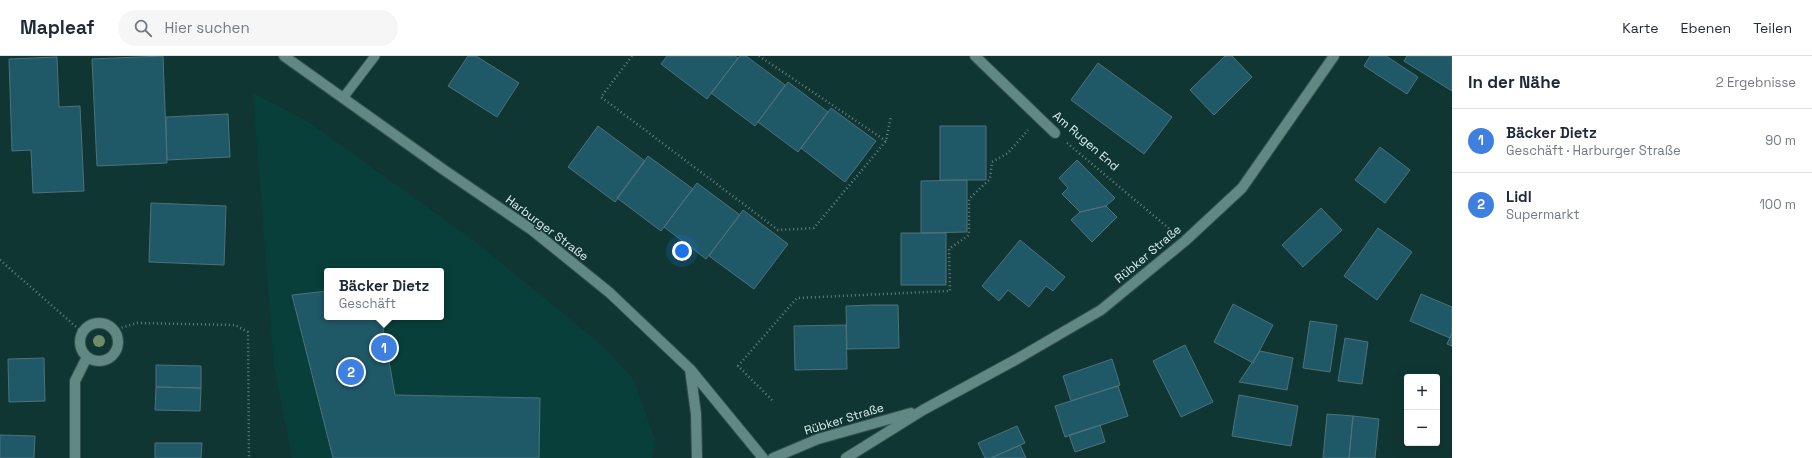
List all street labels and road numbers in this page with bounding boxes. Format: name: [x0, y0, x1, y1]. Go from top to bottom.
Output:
street label: Am Rugen End: [1049, 108, 1123, 174]
street label: Harburger Straße: [502, 192, 592, 264]
street label: Rübker Straße: [1111, 221, 1185, 287]
street label: Rübker Straße: [802, 399, 886, 439]

